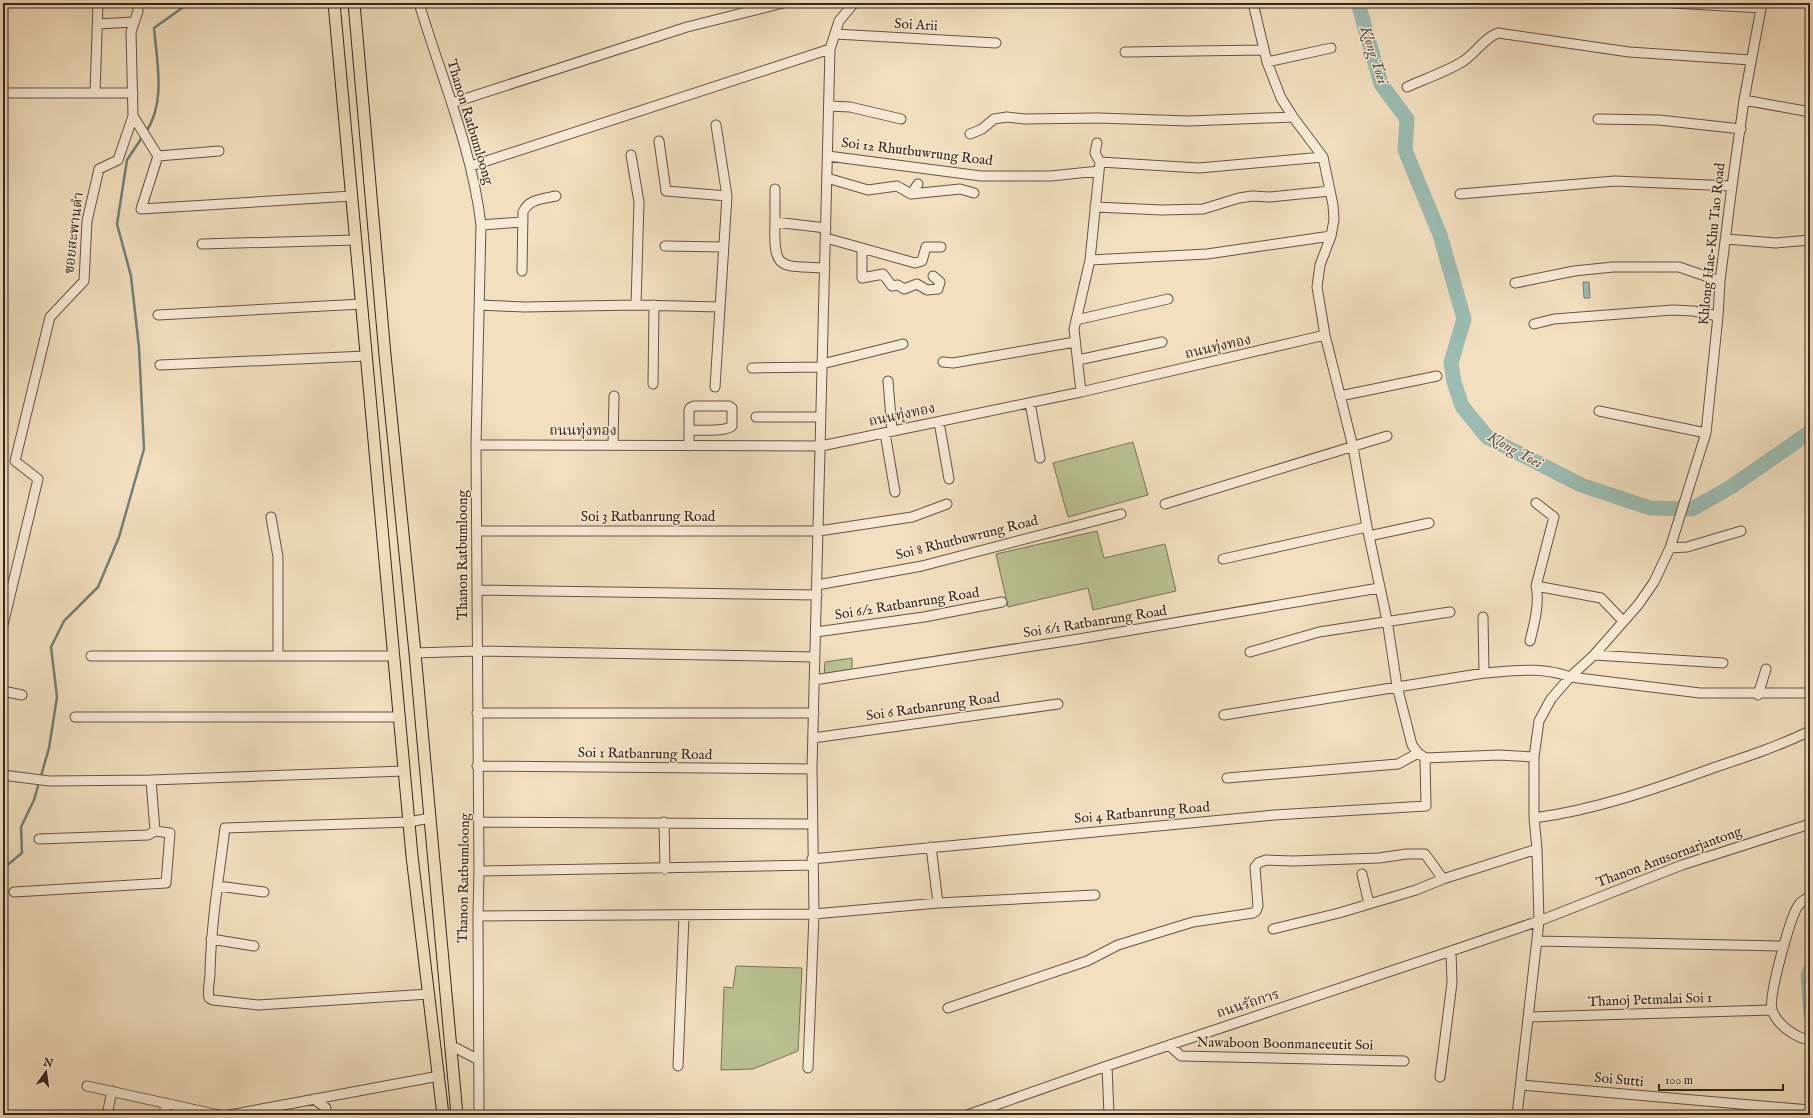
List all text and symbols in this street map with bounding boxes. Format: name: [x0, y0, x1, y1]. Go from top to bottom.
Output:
street label: Soi Arii: [894, 15, 938, 35]
water label: Klong Toei: [1354, 23, 1393, 88]
street label: Thanon Ratbumloong: [442, 57, 498, 187]
street label: Soi 12 Rhutbuwrung Road: [840, 134, 994, 170]
street label: Khlong Hae-Khu Tao Road: [1695, 161, 1730, 326]
street label: ซอยสะพานดำ: [60, 191, 88, 275]
street label: ถนนทุ่งทอง: [1183, 331, 1253, 363]
street label: ถนนทุ่งทอง: [867, 399, 937, 431]
street label: ถนนทุ่งทอง: [549, 422, 617, 440]
water label: Klong Toei: [1483, 427, 1547, 474]
street label: Thanon Ratbumloong: [454, 490, 472, 620]
street label: Soi 3 Ratbanrung Road: [581, 508, 716, 526]
street label: Soi 8 Rhutbuwrung Road: [894, 511, 1041, 564]
street label: Soi 6/2 Ratbanrung Road: [833, 584, 981, 624]
street label: Soi 6/1 Ratbanrung Road: [1022, 602, 1169, 642]
street label: Soi 6 Ratbanrung Road: [865, 689, 1002, 725]
street label: Soi 1 Ratbanrung Road: [578, 744, 713, 764]
street label: Soi 4 Ratbanrung Road: [1073, 798, 1211, 828]
street label: Thanon Ratbumloong: [454, 812, 474, 943]
street label: Thanon Anusornarjantong: [1594, 822, 1745, 892]
street label: ถนนรัถการ: [1214, 985, 1282, 1023]
street label: Thanoj Petmalai Soi 1: [1587, 989, 1713, 1011]
street label: Nawaboon Boonmaneeutit Soi: [1196, 1033, 1374, 1055]
north arrow: [26, 1052, 66, 1092]
text: N: [41, 1055, 55, 1071]
scale bar: [1659, 1066, 1783, 1092]
street label: Soi Sutti: [1594, 1069, 1645, 1091]
text: 100 m: [1665, 1073, 1693, 1088]

